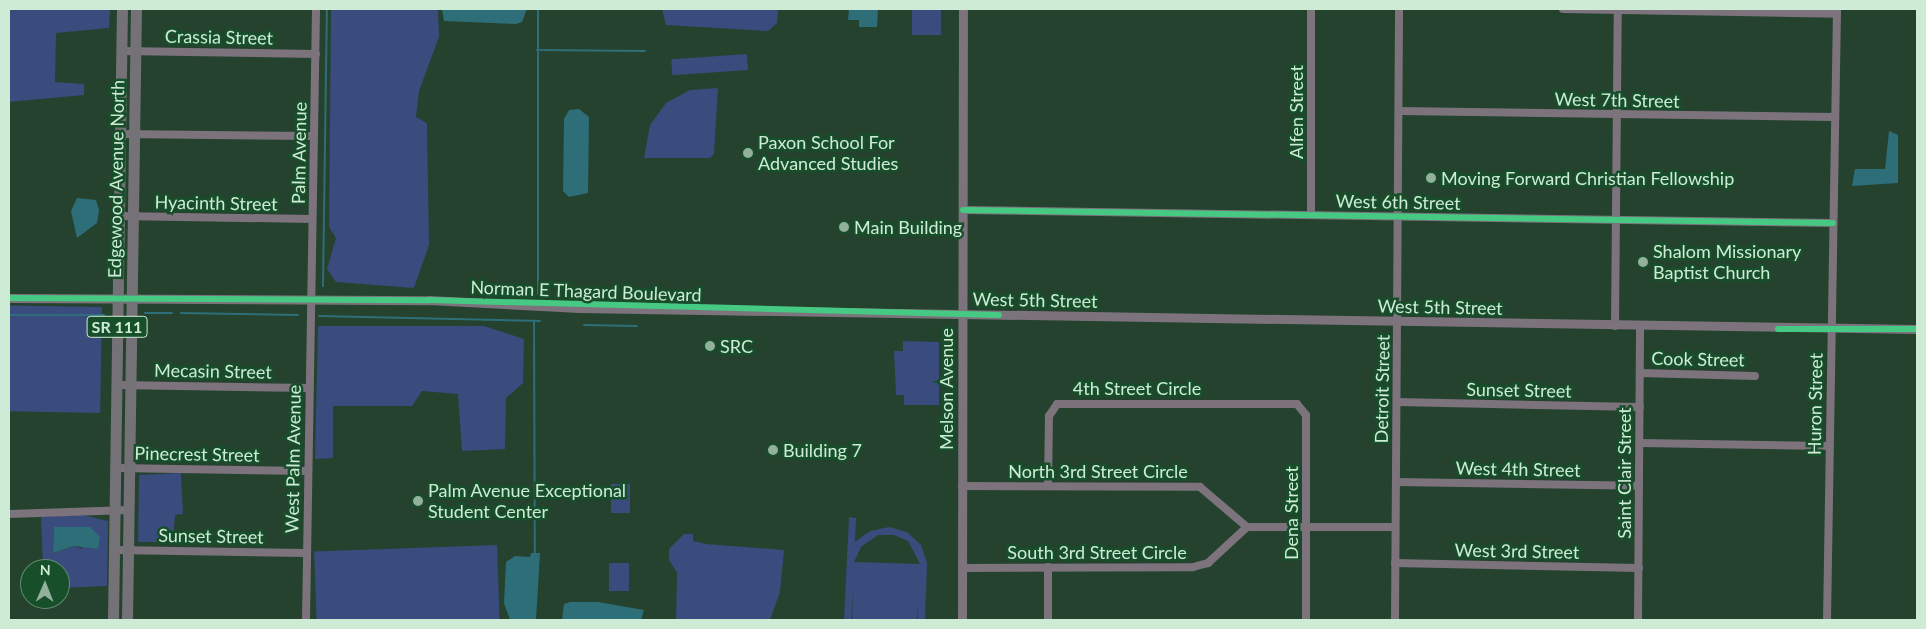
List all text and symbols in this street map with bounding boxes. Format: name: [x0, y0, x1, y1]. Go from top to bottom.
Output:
street label: Crassia Street: [165, 25, 273, 49]
street label: Alfen Street: [1285, 65, 1307, 159]
street label: Edgewood Avenue North: [103, 79, 129, 279]
street label: West 7th Street: [1554, 88, 1680, 112]
street label: Palm Avenue: [287, 101, 311, 205]
place label: Paxon School For Advanced Studies: [758, 132, 898, 174]
marker: Paxon School For Advanced Studies: [742, 147, 754, 159]
place label: Moving Forward Christian Fellowship: [1441, 167, 1734, 189]
marker: Moving Forward Christian Fellowship: [1425, 172, 1437, 184]
street label: West 6th Street: [1335, 190, 1461, 214]
street label: Hyacinth Street: [154, 191, 278, 215]
place label: Main Building: [854, 216, 962, 238]
marker: Main Building: [838, 221, 850, 233]
place label: Shalom Missionary Baptist Church: [1653, 241, 1801, 284]
marker: Shalom Missionary Baptist Church: [1637, 256, 1649, 268]
street label: Norman E Thagard Boulevard: [470, 276, 702, 306]
street label: West 5th Street: [972, 288, 1098, 312]
street label: West 5th Street: [1377, 295, 1503, 319]
road number: SR 111: [86, 314, 148, 341]
street label: Melson Avenue: [935, 328, 957, 450]
place label: SRC: [720, 335, 753, 357]
street label: Detroit Street: [1370, 335, 1394, 443]
marker: SRC: [704, 340, 716, 352]
street label: Cook Street: [1651, 347, 1745, 371]
street label: Huron Street: [1803, 353, 1827, 455]
street label: Mecasin Street: [154, 359, 272, 383]
street label: 4th Street Circle: [1073, 377, 1201, 399]
street label: Sunset Street: [1466, 378, 1572, 402]
street label: West Palm Avenue: [281, 384, 305, 534]
street label: Saint Clair Street: [1613, 407, 1635, 539]
place label: Building 7: [783, 439, 862, 461]
street label: Pinecrest Street: [134, 442, 260, 466]
marker: Building 7: [767, 444, 779, 456]
street label: West 4th Street: [1455, 457, 1581, 481]
street label: North 3rd Street Circle: [1008, 460, 1188, 482]
street label: Dena Street: [1280, 466, 1302, 560]
place label: Palm Avenue Exceptional Student Center: [428, 480, 627, 522]
marker: Palm Avenue Exceptional Student Center: [412, 495, 424, 507]
street label: Sunset Street: [158, 524, 264, 548]
street label: West 3rd Street: [1454, 539, 1580, 563]
street label: South 3rd Street Circle: [1007, 541, 1187, 563]
north arrow: [20, 559, 70, 609]
text: N: [40, 561, 51, 578]

